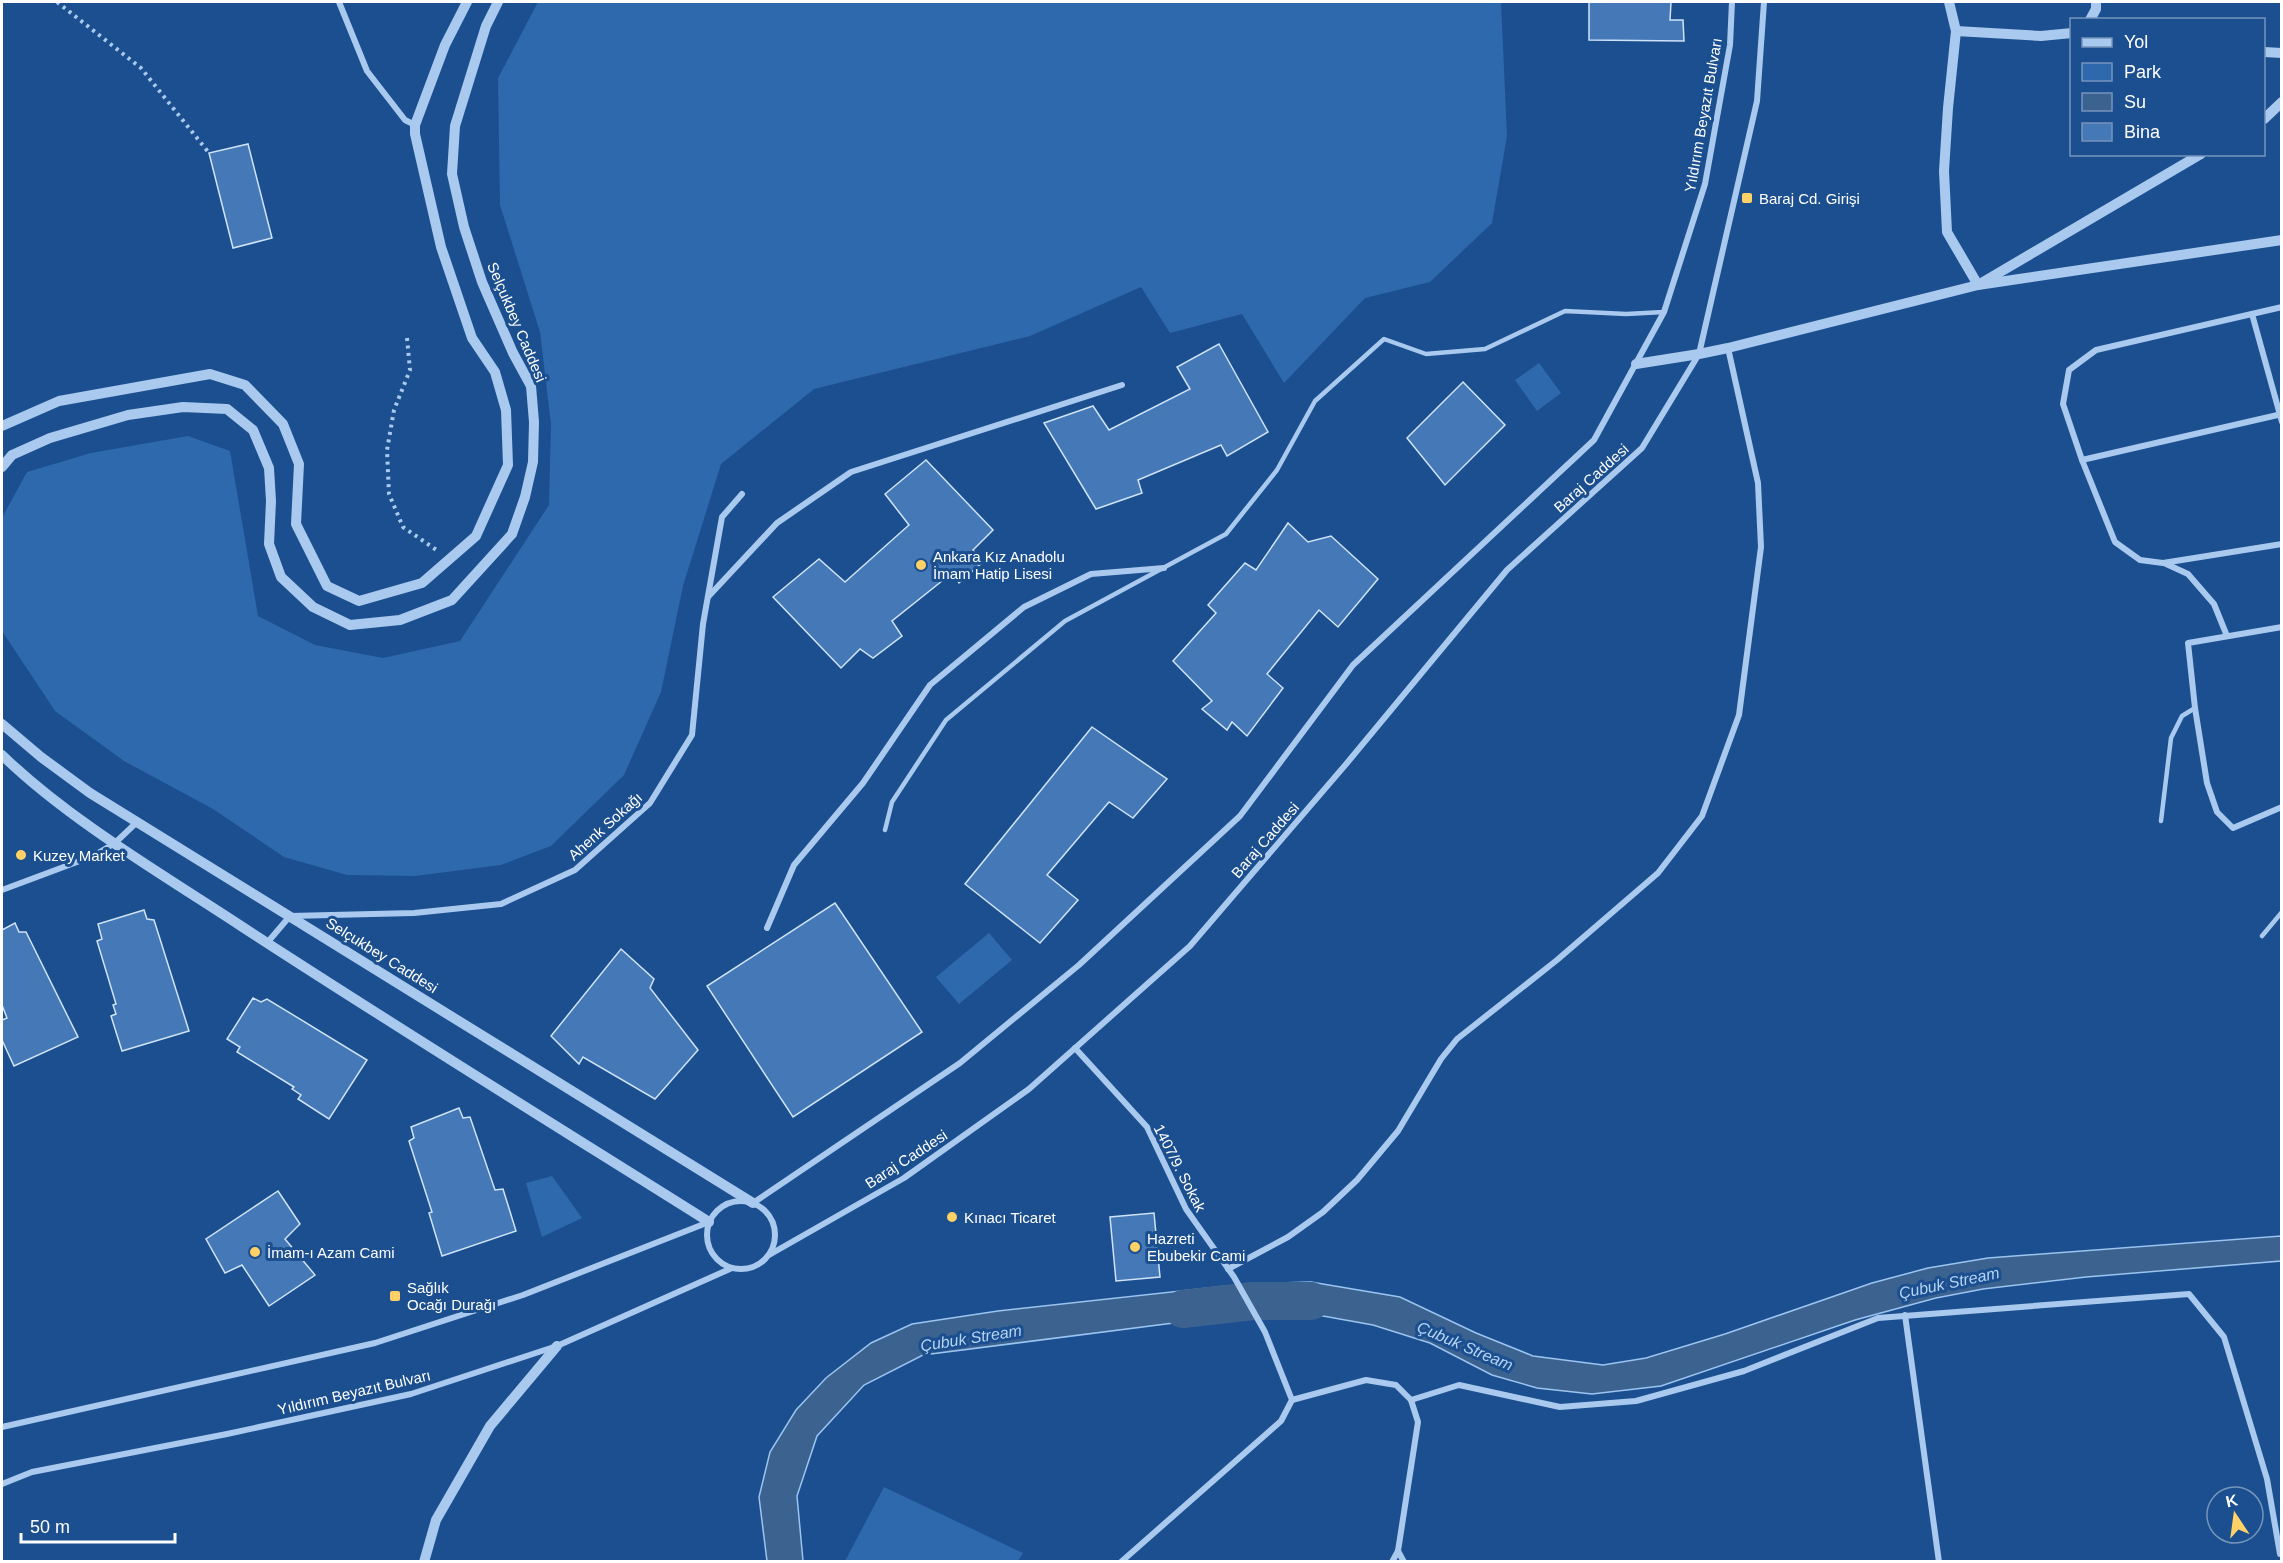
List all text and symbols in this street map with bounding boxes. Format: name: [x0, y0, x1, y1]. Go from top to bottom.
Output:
legend: [2070, 18, 2265, 156]
text: Yol: [2124, 32, 2148, 52]
street label: Yıldırım Beyazıt Bulvarı: [1681, 36, 1725, 194]
text: Park: [2124, 62, 2162, 82]
text: Su: [2124, 92, 2146, 112]
text: Bina: [2124, 122, 2161, 142]
place label: Baraj Cd. Girişi: [1759, 190, 1860, 207]
marker: Baraj Cd. Girişi: [1740, 191, 1754, 205]
street label: Selçukbey Caddesi: [484, 260, 550, 384]
street label: Baraj Caddesi: [1550, 440, 1632, 516]
place label: Ankara Kız Anadolu İmam Hatip Lisesi: [933, 548, 1065, 582]
marker: Ankara Kız Anadolu İmam Hatip Lisesi: [914, 558, 928, 572]
street label: Ahenk Sokağı: [565, 788, 645, 864]
street label: Baraj Caddesi: [1228, 799, 1302, 881]
place label: Kuzey Market: [33, 847, 126, 864]
marker: Kuzey Market: [14, 848, 28, 862]
street label: Selçukbey Caddesi: [323, 914, 441, 996]
street label: 1407/9. Sokak: [1151, 1121, 1210, 1215]
street label: Baraj Caddesi: [862, 1126, 950, 1192]
place label: Kınacı Ticaret: [964, 1209, 1057, 1226]
marker: Kınacı Ticaret: [945, 1210, 959, 1224]
place label: Hazreti Ebubekir Cami: [1147, 1230, 1245, 1264]
marker: Hazreti Ebubekir Cami: [1128, 1240, 1142, 1254]
place label: İmam-ı Azam Cami: [267, 1244, 395, 1261]
marker: İmam-ı Azam Cami: [248, 1245, 262, 1259]
water label: Çubuk Stream: [1897, 1264, 2001, 1302]
place label: Sağlık Ocağı Durağı: [407, 1279, 496, 1313]
marker: Sağlık Ocağı Durağı: [388, 1289, 402, 1303]
water label: Çubuk Stream: [1415, 1318, 1515, 1374]
water label: Çubuk Stream: [919, 1322, 1023, 1354]
street label: Yıldırım Beyazıt Bulvarı: [276, 1366, 432, 1418]
north arrow: [2205, 1485, 2265, 1545]
text: K: [2224, 1491, 2240, 1510]
scale bar: [21, 1506, 176, 1544]
text: 50 m: [30, 1517, 70, 1537]

